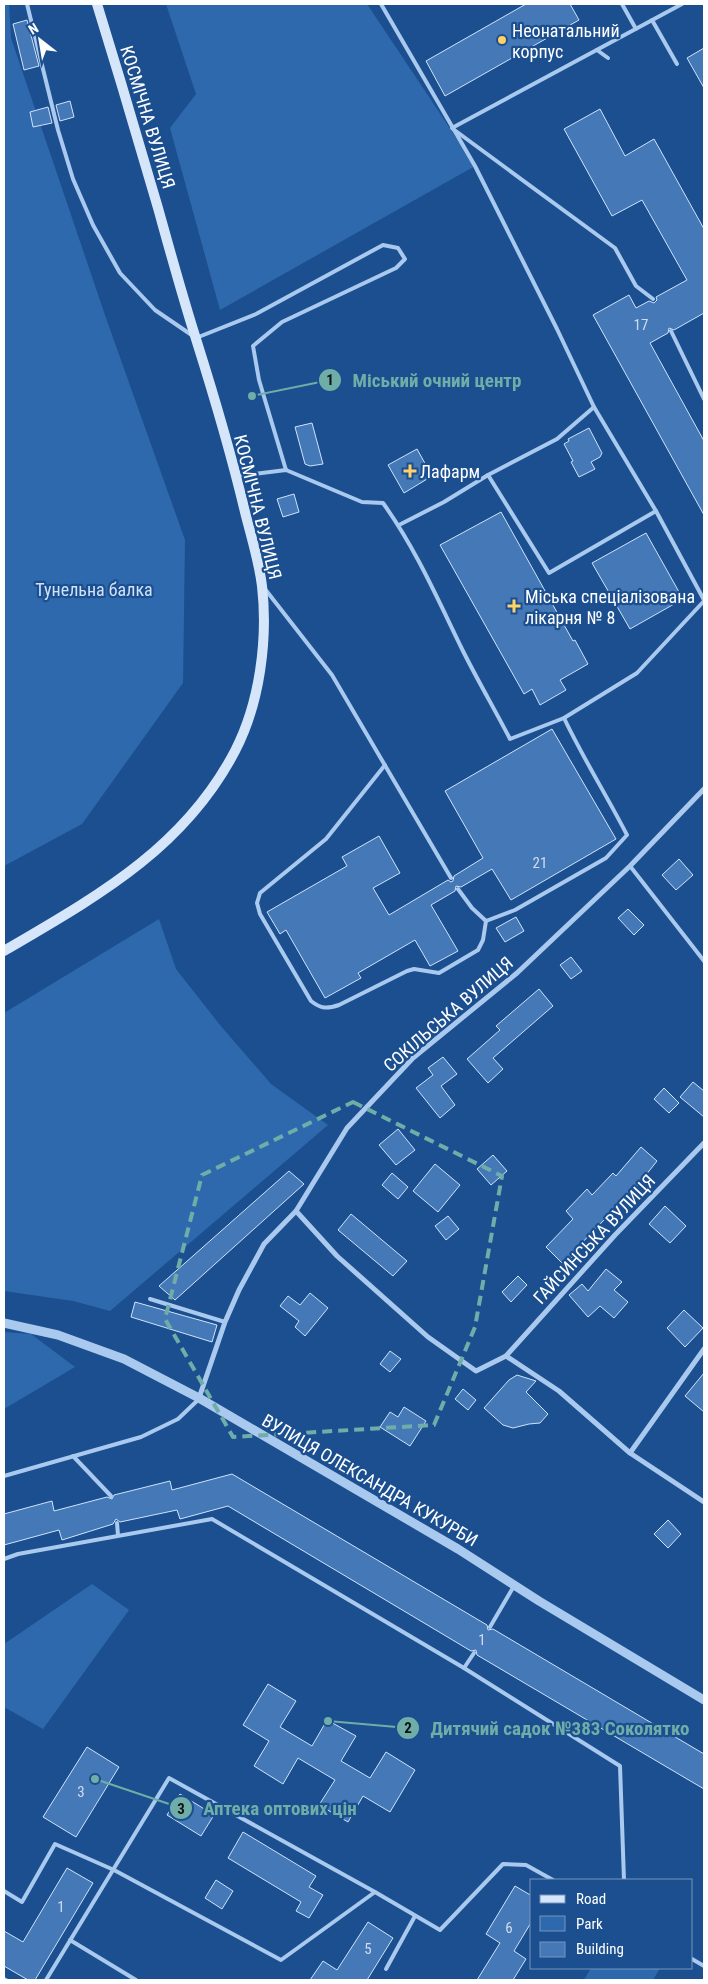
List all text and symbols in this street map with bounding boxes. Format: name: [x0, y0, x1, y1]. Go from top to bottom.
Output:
north arrow: [15, 15, 65, 65]
text: N: [26, 20, 41, 38]
place label: Неонатальний корпус: [512, 20, 620, 62]
marker: Неонатальний корпус: [496, 34, 508, 46]
street label: КОСМІЧНА ВУЛИЦЯ: [116, 43, 180, 191]
house number: 17: [634, 316, 648, 334]
callout: Міський очний центр: [317, 363, 531, 397]
text: Міський очний центр: [353, 369, 521, 392]
text: 1: [326, 371, 334, 389]
street label: КОСМІЧНА ВУЛИЦЯ: [230, 433, 286, 581]
place label: Лафарм: [420, 461, 480, 482]
marker: Лафарм: [404, 465, 416, 477]
park label: Тунельна балка: [35, 579, 153, 600]
place label: Міська спеціалізована лікарня № 8: [525, 586, 695, 628]
marker: Міська спеціалізована лікарня № 8: [507, 599, 521, 613]
house number: 21: [533, 854, 547, 872]
street label: СОКІЛЬСЬКА ВУЛИЦЯ: [379, 952, 517, 1076]
street label: ГАЙСИНСЬКА ВУЛИЦЯ: [529, 1170, 659, 1308]
street label: ВУЛИЦЯ ОЛЕКСАНДРА КУКУРБИ: [258, 1410, 482, 1550]
house number: 1: [478, 1631, 486, 1649]
callout: Дитячий садок №383 Соколятко: [396, 1711, 699, 1745]
text: Дитячий садок №383 Соколятко: [431, 1717, 689, 1740]
text: 2: [404, 1719, 412, 1737]
house number: 3: [77, 1783, 85, 1801]
callout: Аптека оптових цін: [168, 1791, 367, 1825]
text: Аптека оптових цін: [203, 1797, 357, 1820]
text: 3: [177, 1800, 185, 1818]
legend: [530, 1879, 693, 1969]
text: Road: [576, 1890, 606, 1908]
house number: 1: [57, 1898, 65, 1916]
text: Park: [576, 1915, 603, 1933]
house number: 6: [505, 1919, 513, 1937]
house number: 5: [364, 1940, 372, 1958]
text: Building: [576, 1940, 624, 1958]

